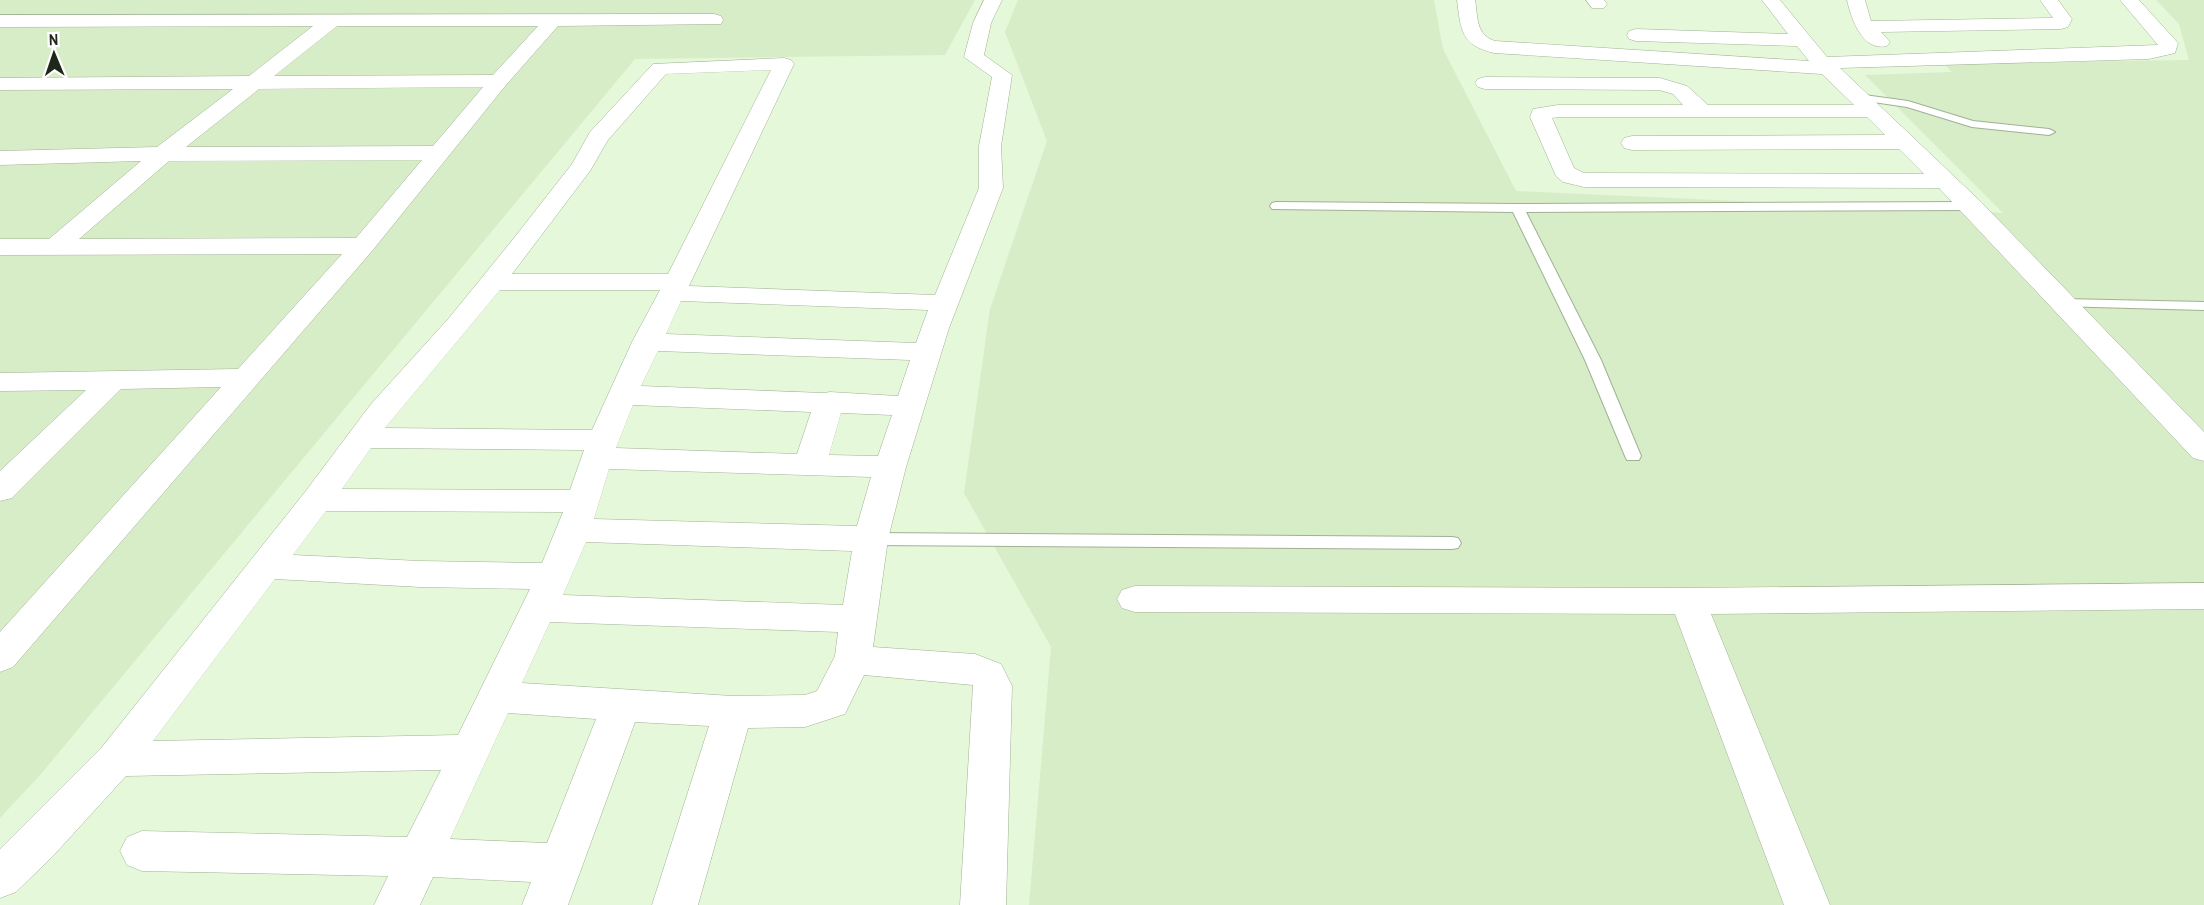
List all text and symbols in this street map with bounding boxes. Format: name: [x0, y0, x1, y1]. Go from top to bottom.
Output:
north arrow: [24, 24, 84, 84]
text: N: [48, 28, 59, 50]

